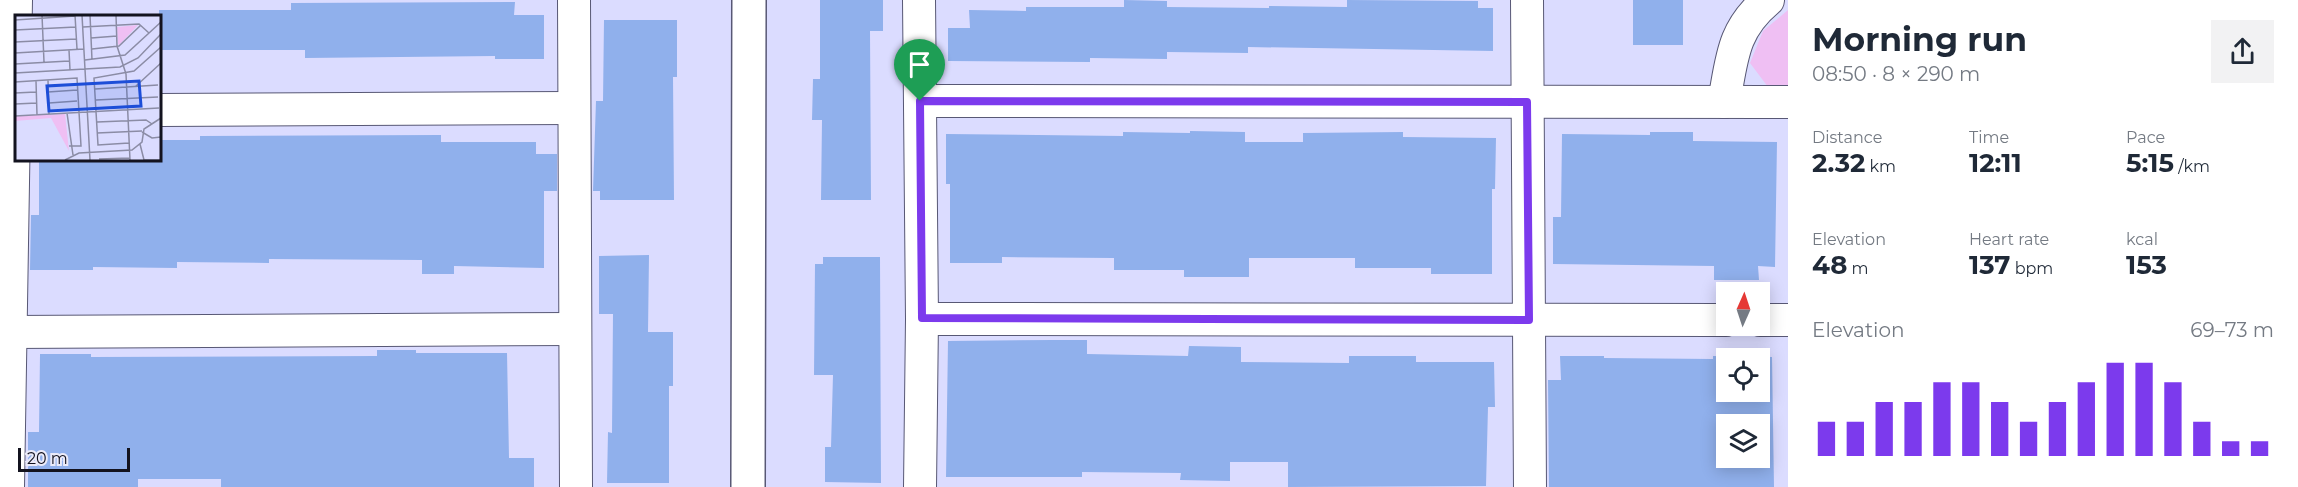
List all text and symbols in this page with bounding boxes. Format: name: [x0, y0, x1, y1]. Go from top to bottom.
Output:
inset map: [15, 15, 160, 160]
text: Morning run: [1812, 19, 2027, 59]
button: share: [2211, 20, 2274, 83]
pin: [894, 39, 945, 101]
icon: arrive: [903, 48, 936, 81]
text: 08:50 · 8 × 290 m: [1812, 62, 1980, 86]
text: Distance: [1812, 128, 1882, 147]
text: Time: [1969, 128, 2009, 147]
text: Pace: [2126, 128, 2165, 147]
text: 2.32: [1812, 147, 1865, 179]
text: 12:11: [1969, 147, 2022, 179]
text: 5:15: [2126, 147, 2174, 179]
text: km: [1865, 157, 1896, 176]
text: /km: [2174, 157, 2210, 176]
text: Elevation: [1812, 230, 1886, 249]
text: Heart rate: [1969, 230, 2049, 249]
text: kcal: [2126, 230, 2158, 249]
text: 48: [1812, 249, 1847, 281]
text: 137: [1969, 249, 2010, 281]
text: 153: [2126, 249, 2167, 281]
text: m: [1847, 259, 1869, 278]
text: bpm: [2010, 259, 2053, 278]
north arrow: [1716, 282, 1770, 336]
map controls: [1716, 282, 1770, 468]
text: Elevation: [1812, 318, 1904, 342]
text: 69–73 m: [2190, 318, 2274, 342]
button: locate: [1716, 348, 1770, 402]
button: layers: [1716, 414, 1770, 468]
scale bar: [18, 445, 130, 472]
text: 20 m: [27, 449, 68, 468]

